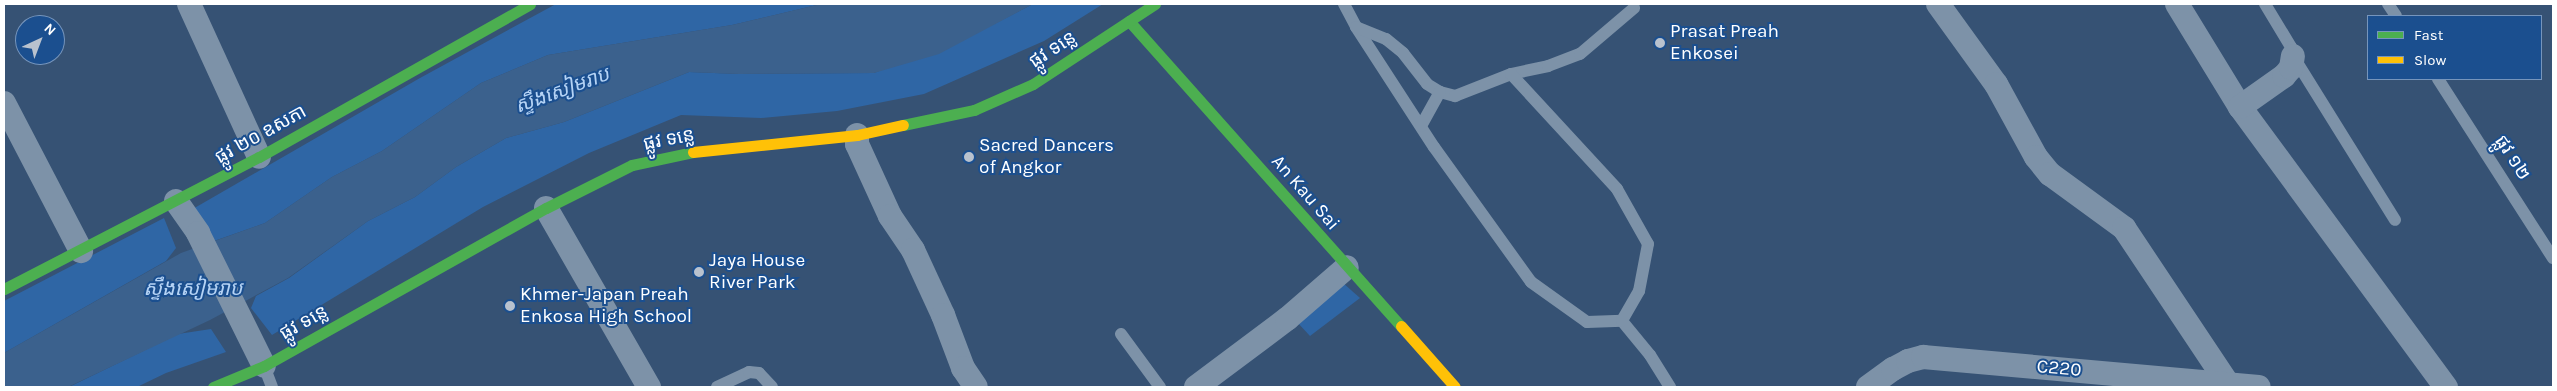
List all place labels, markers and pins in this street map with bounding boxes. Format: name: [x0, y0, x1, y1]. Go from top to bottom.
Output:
place label: Prasat Preah Enkosei: [1670, 21, 1779, 65]
marker: Prasat Preah Enkosei: [1654, 37, 1666, 49]
place label: Sacred Dancers of Angkor: [979, 135, 1114, 179]
marker: Sacred Dancers of Angkor: [963, 151, 975, 163]
place label: Jaya House River Park: [709, 250, 805, 294]
marker: Jaya House River Park: [693, 266, 705, 278]
place label: Khmer-Japan Preah Enkosa High School: [520, 284, 692, 328]
marker: Khmer-Japan Preah Enkosa High School: [504, 300, 516, 312]

